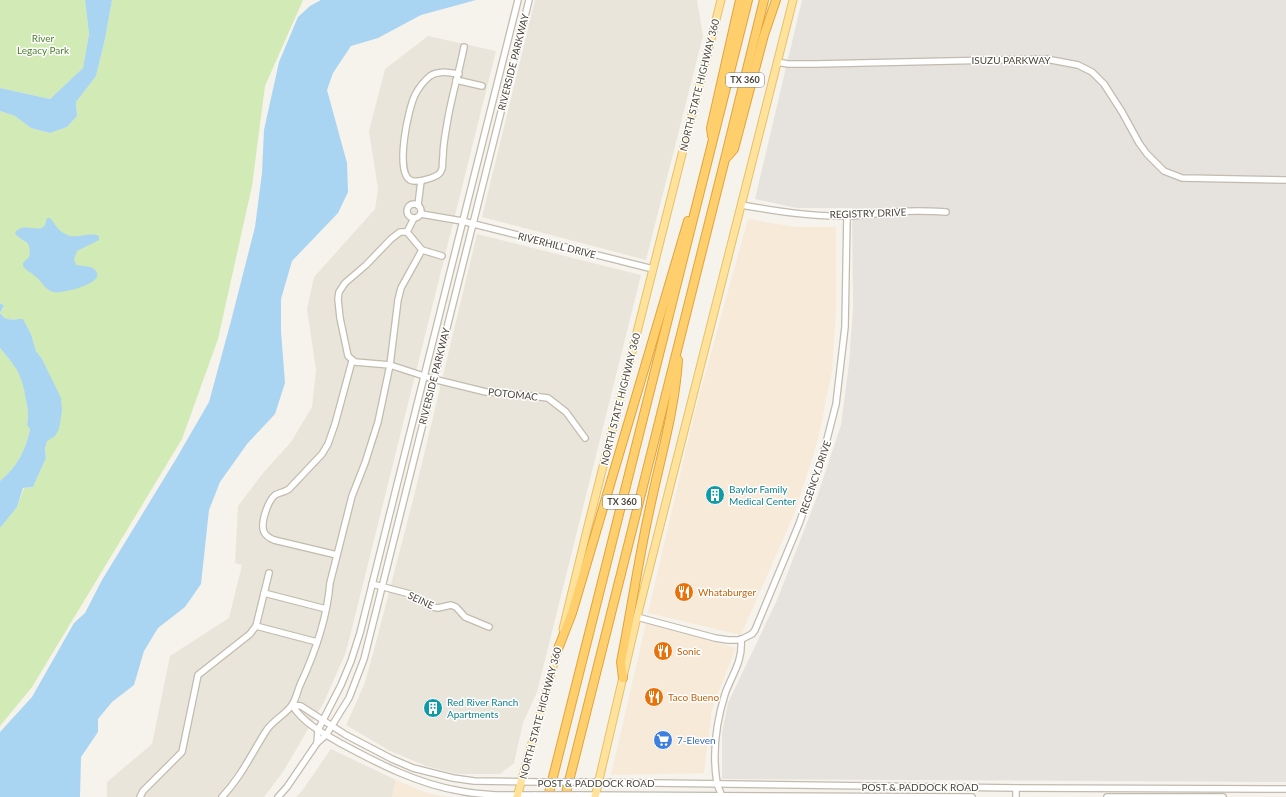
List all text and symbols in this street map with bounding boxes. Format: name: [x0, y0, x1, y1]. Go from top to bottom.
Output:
street label: RIVERSIDE PARKWAY: [495, 12, 531, 112]
street label: NORTH STATE HIGHWAY 360: [677, 17, 721, 152]
park label: River Legacy Park: [17, 32, 70, 56]
street label: ISUZU PARKWAY: [972, 54, 1051, 66]
road number: TX 360: [726, 73, 764, 87]
street label: REGISTRY DRIVE: [829, 206, 907, 220]
street label: RIVERHILL DRIVE: [517, 229, 598, 261]
street label: RIVERSIDE PARKWAY: [416, 326, 452, 426]
street label: NORTH STATE HIGHWAY 360: [598, 331, 642, 466]
street label: POTOMAC: [488, 385, 539, 403]
street label: REGENCY DRIVE: [797, 438, 833, 515]
place label: Baylor Family Medical Center: [729, 483, 796, 507]
building icon: Baylor Family Medical Center: [704, 484, 726, 506]
road number: TX 360: [603, 495, 641, 509]
restaurant icon: Whataburger: [673, 581, 695, 603]
place label: Whataburger: [698, 586, 756, 598]
street label: SEINE: [406, 589, 436, 611]
restaurant icon: Sonic: [652, 640, 674, 662]
place label: Sonic: [677, 645, 701, 657]
street label: NORTH STATE HIGHWAY 360: [517, 646, 563, 780]
restaurant icon: Taco Bueno: [643, 686, 665, 708]
place label: Taco Bueno: [668, 691, 719, 703]
place label: Red River Ranch Apartments: [447, 696, 518, 720]
building icon: Red River Ranch Apartments: [422, 697, 444, 719]
supermarket icon: 7-Eleven: [652, 729, 674, 751]
place label: 7-Eleven: [677, 734, 716, 746]
street label: POST & PADDOCK ROAD: [537, 777, 655, 789]
street label: POST & PADDOCK ROAD: [861, 781, 979, 793]

